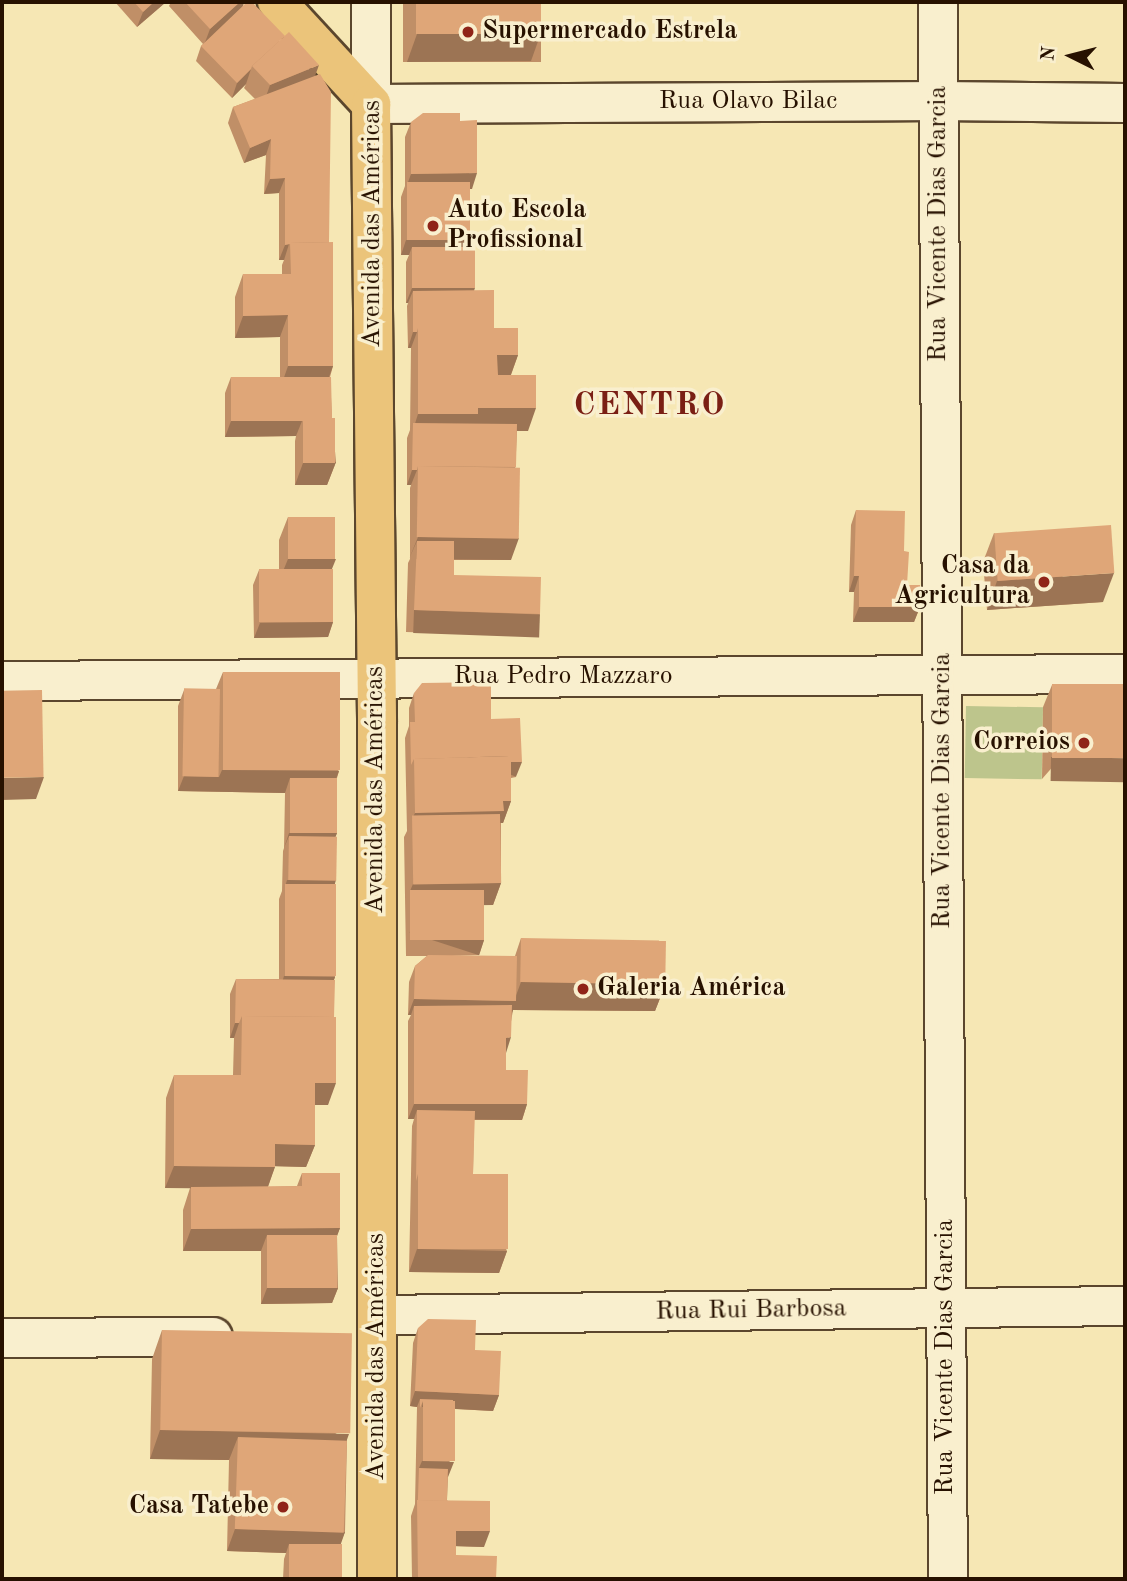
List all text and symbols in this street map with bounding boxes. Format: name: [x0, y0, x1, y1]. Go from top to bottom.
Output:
place label: Supermercado Estrela: [482, 16, 738, 48]
north arrow: [1036, 21, 1106, 91]
marker: Supermercado Estrela: [460, 24, 476, 40]
text: N: [1039, 46, 1060, 62]
street label: Rua Olavo Bilac: [659, 86, 837, 118]
street label: Rua Vicente Dias Garcia: [923, 86, 955, 362]
street label: Avenida das Américas: [357, 100, 389, 348]
place label: Auto Escola Profissional: [447, 195, 586, 256]
marker: Auto Escola Profissional: [425, 218, 441, 234]
district label: CENTRO: [574, 386, 726, 426]
place label: Casa da Agricultura: [894, 551, 1030, 612]
marker: Casa da Agricultura: [1036, 574, 1052, 590]
street label: Rua Vicente Dias Garcia: [927, 653, 959, 929]
street label: Rua Pedro Mazzaro: [453, 661, 673, 693]
street label: Avenida das Américas: [360, 666, 392, 914]
place label: Correios: [973, 727, 1070, 759]
marker: Correios: [1076, 735, 1092, 751]
place label: Galeria América: [597, 973, 786, 1005]
marker: Galeria América: [575, 981, 591, 997]
street label: Rua Vicente Dias Garcia: [930, 1219, 962, 1495]
street label: Avenida das Américas: [361, 1233, 393, 1481]
street label: Rua Rui Barbosa: [655, 1294, 847, 1328]
place label: Casa Tatebe: [129, 1491, 269, 1523]
marker: Casa Tatebe: [275, 1499, 291, 1515]

